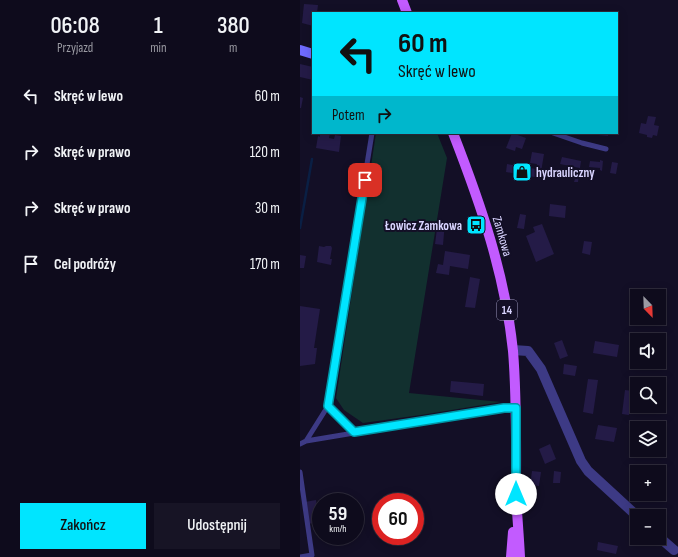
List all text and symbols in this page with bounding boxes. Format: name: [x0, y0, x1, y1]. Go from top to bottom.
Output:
text: 06:08: [50, 11, 100, 40]
text: 1: [154, 11, 163, 40]
text: 380: [217, 11, 250, 40]
text: 60 m: [398, 27, 447, 60]
icon: left: [332, 28, 384, 80]
text: Przyjazd: [57, 40, 93, 56]
text: min: [150, 40, 166, 56]
text: m: [229, 40, 237, 56]
text: Skręć w lewo: [398, 61, 476, 82]
icon: left: [20, 85, 42, 107]
text: Skręć w lewo: [54, 87, 123, 106]
text: 60 m: [255, 87, 280, 106]
icon: right: [373, 104, 395, 126]
text: Potem: [332, 106, 365, 125]
icon: right: [20, 141, 42, 163]
text: Skręć w prawo: [54, 143, 131, 162]
text: 120 m: [250, 143, 280, 162]
shop icon: hydrauliczny: [511, 161, 533, 183]
pin: [348, 163, 382, 197]
place label: hydrauliczny: [536, 165, 595, 181]
icon: arrive: [354, 169, 376, 191]
icon: right: [20, 197, 42, 219]
text: Skręć w prawo: [54, 199, 131, 218]
text: 30 m: [255, 199, 280, 218]
bus stop icon: Łowicz Zamkowa: [465, 214, 487, 236]
street label: Zamkowa: [489, 214, 515, 258]
place label: Łowicz Zamkowa: [384, 218, 462, 234]
icon: arrive: [20, 253, 42, 275]
text: Cel podróży: [54, 255, 116, 274]
text: 170 m: [250, 255, 280, 274]
north arrow: [630, 289, 666, 325]
map controls: [630, 289, 666, 545]
road number: 14: [497, 300, 517, 320]
button: sound: [630, 333, 666, 369]
button: search: [630, 377, 666, 413]
button: layers: [630, 421, 666, 457]
button: +: [630, 465, 666, 501]
position arrow: [495, 473, 537, 515]
speed limit sign: 60: [372, 493, 424, 545]
text: 59: [329, 502, 347, 526]
button: Zakończ: [20, 503, 146, 549]
button: Udostępnij: [154, 503, 280, 549]
button: −: [630, 509, 666, 545]
text: km/h: [329, 523, 347, 535]

